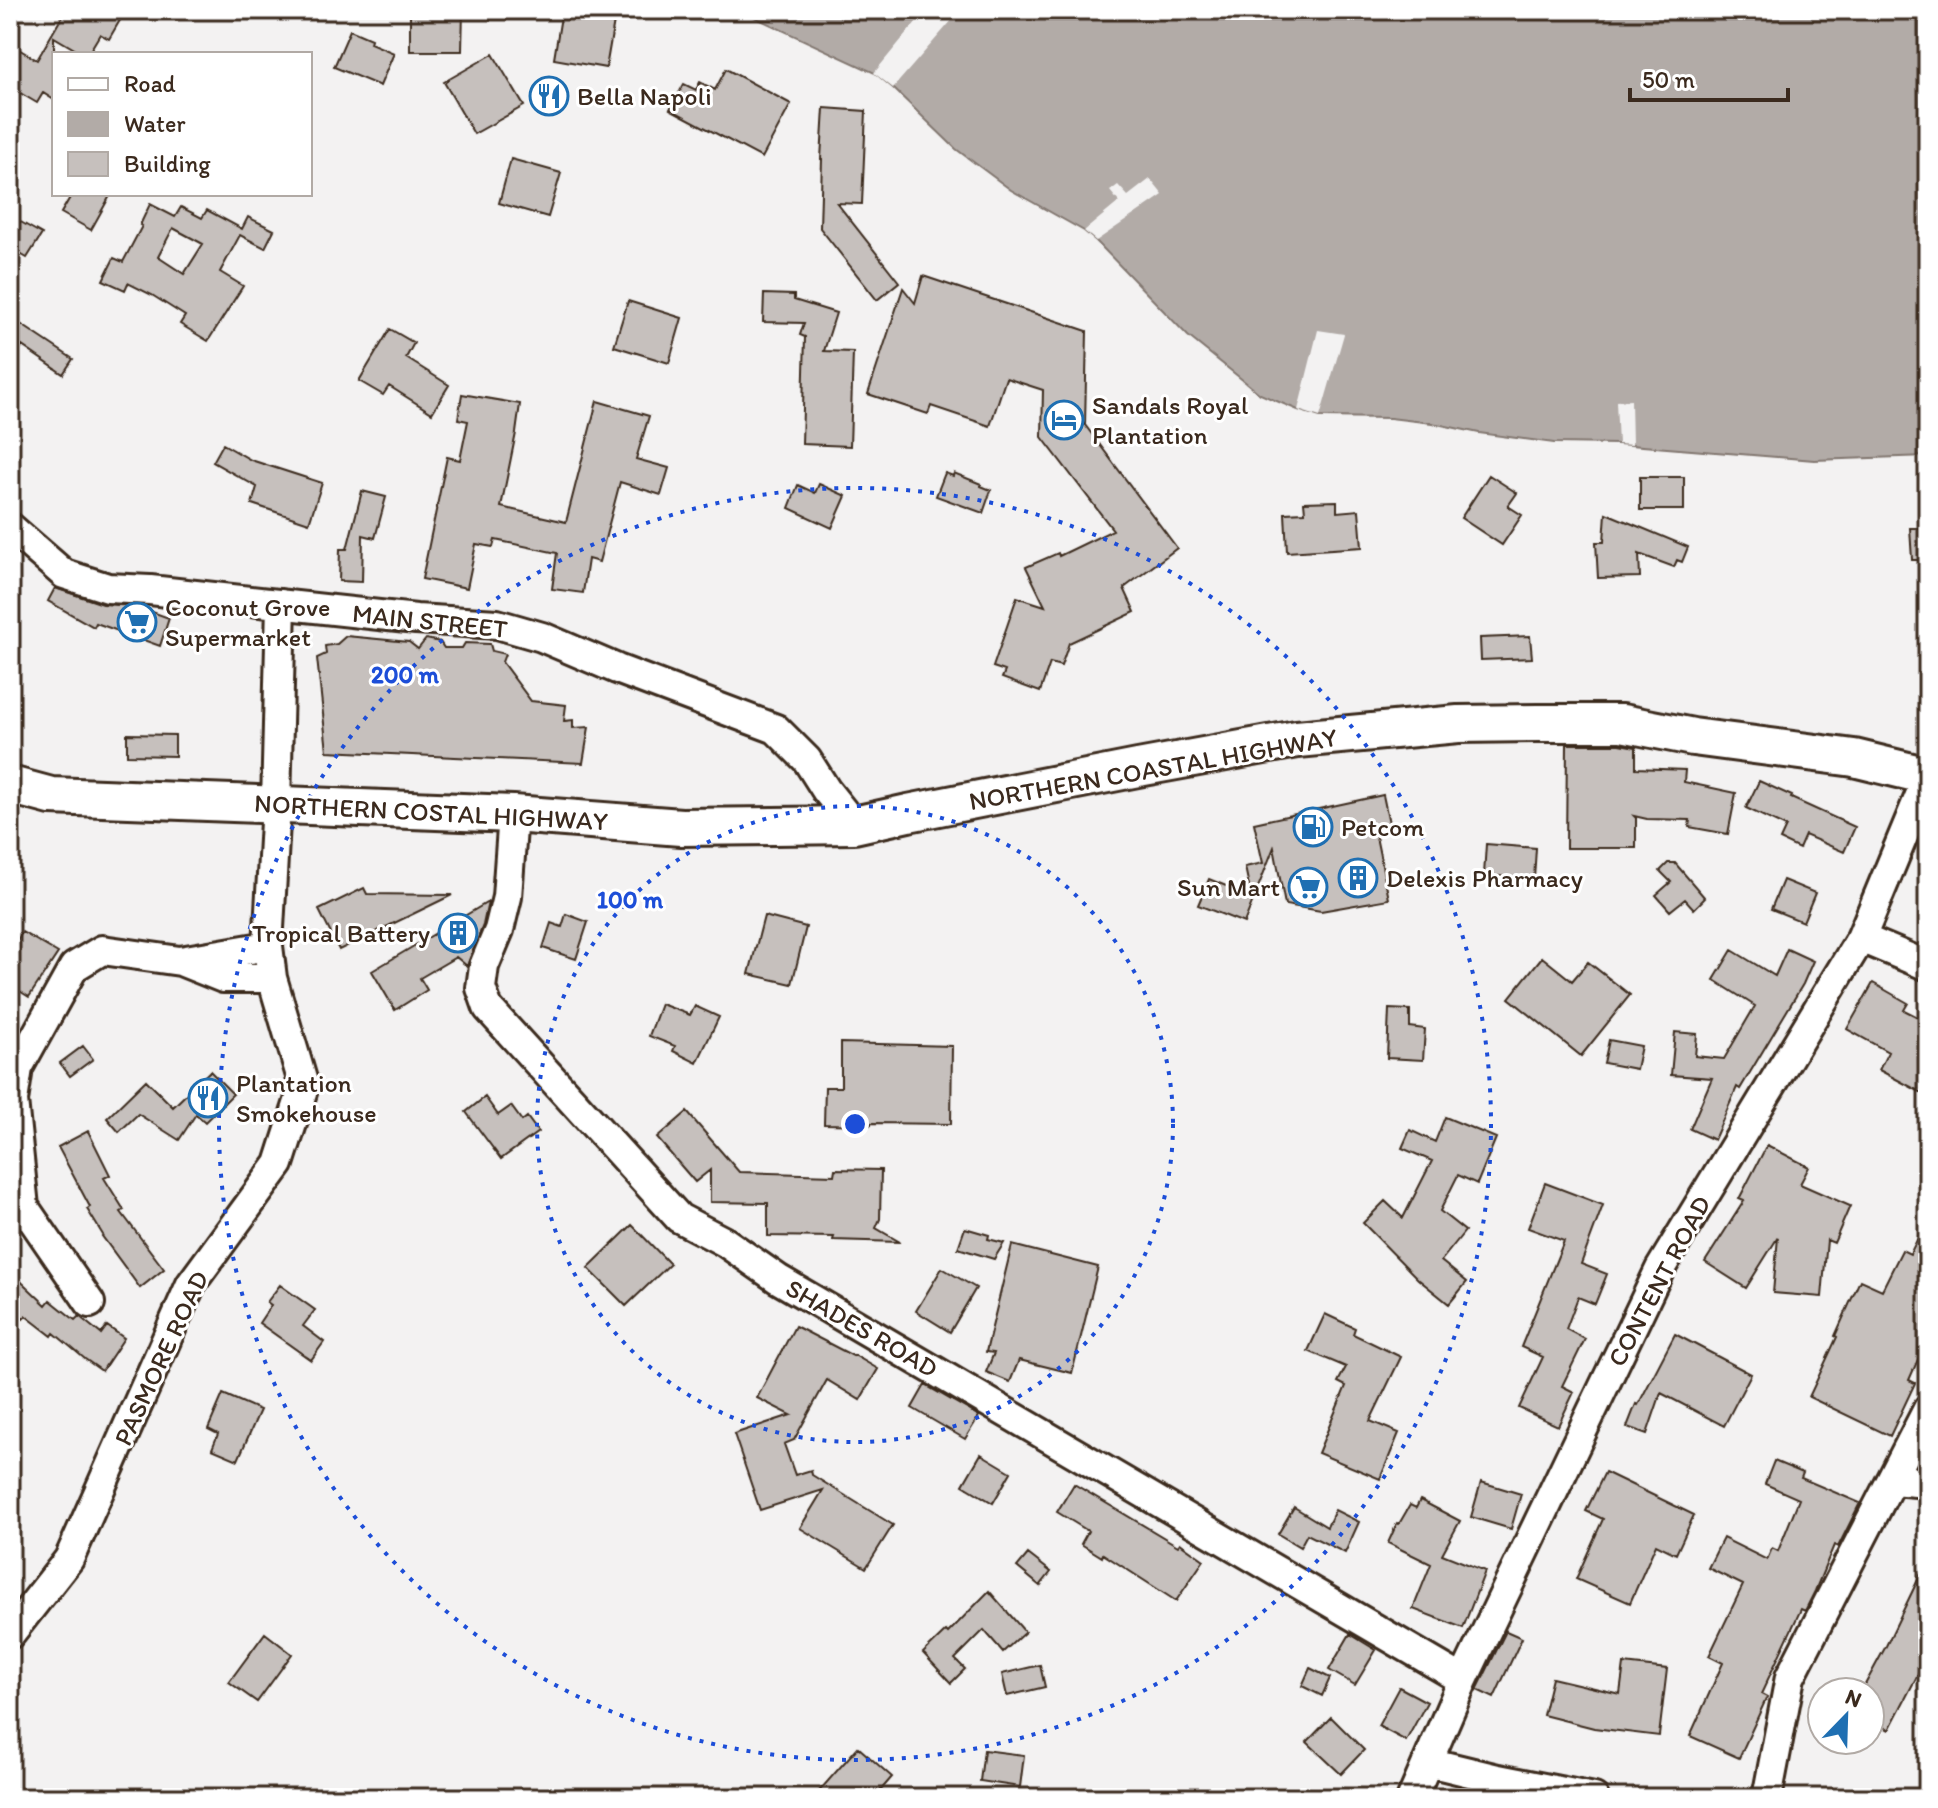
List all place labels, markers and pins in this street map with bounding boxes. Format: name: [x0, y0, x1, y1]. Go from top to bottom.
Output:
restaurant icon: Bella Napoli: [528, 75, 570, 117]
place label: Bella Napoli: [577, 80, 712, 112]
place label: Sandals Royal Plantation: [1092, 389, 1248, 451]
hotel icon: Sandals Royal Plantation: [1043, 399, 1085, 441]
place label: Coconut Grove Supermarket: [165, 591, 330, 653]
supermarket icon: Coconut Grove Supermarket: [116, 601, 158, 643]
fuel station icon: Petcom: [1292, 806, 1334, 848]
place label: Petcom: [1341, 811, 1424, 843]
building icon: Delexis Pharmacy: [1337, 857, 1379, 899]
place label: Delexis Pharmacy: [1386, 862, 1583, 894]
supermarket icon: Sun Mart: [1287, 866, 1329, 908]
place label: Sun Mart: [1177, 871, 1280, 903]
building icon: Tropical Battery: [437, 912, 479, 954]
place label: Tropical Battery: [252, 917, 430, 949]
place label: Plantation Smokehouse: [236, 1067, 377, 1129]
restaurant icon: Plantation Smokehouse: [187, 1077, 229, 1119]
centre of rings: [841, 1110, 869, 1138]

